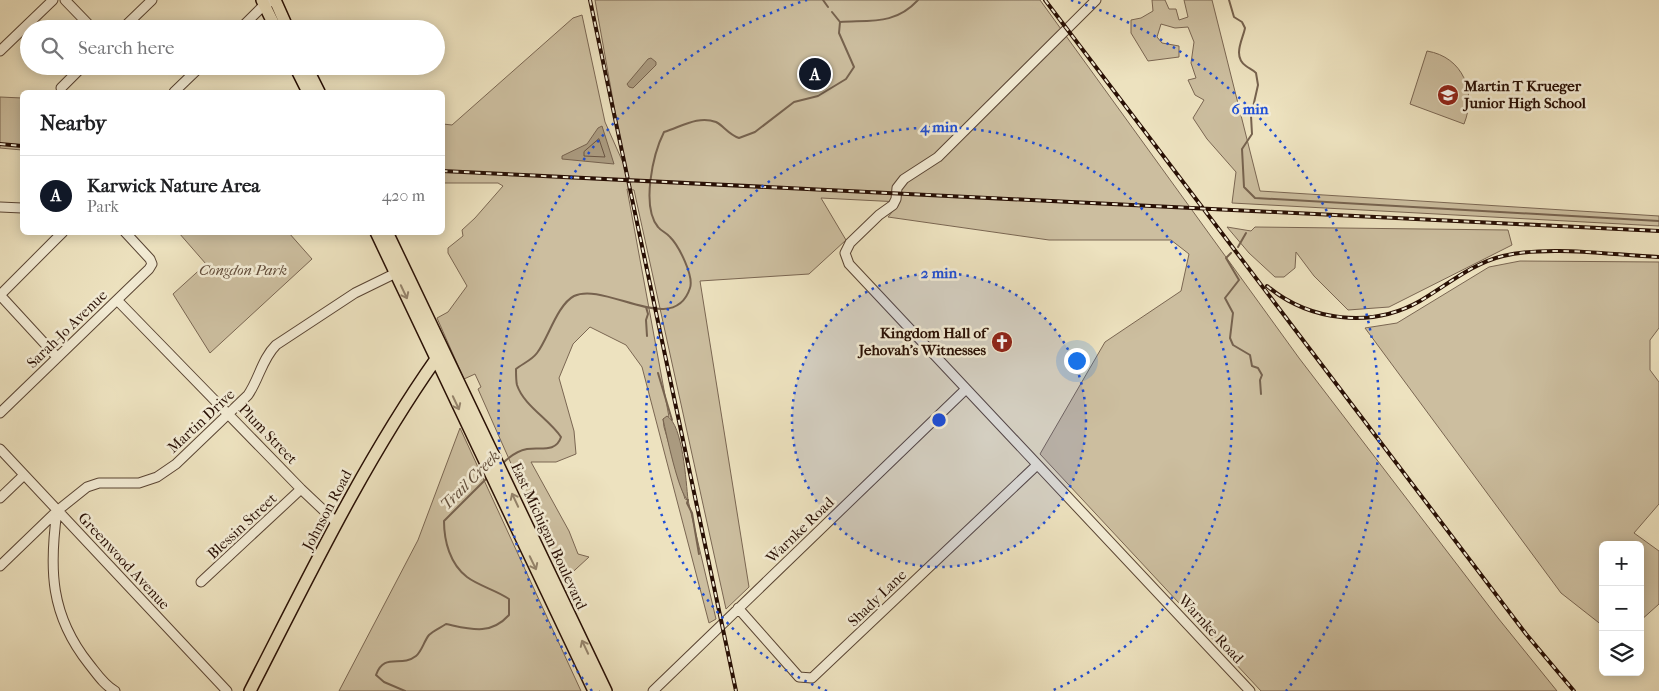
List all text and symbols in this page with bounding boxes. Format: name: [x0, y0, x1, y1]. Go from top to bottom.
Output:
search box: [20, 20, 445, 75]
icon: search: [38, 34, 66, 62]
text: Search here: [78, 37, 174, 59]
pin: A: [799, 55, 831, 93]
place label: Martin T Krueger Junior High School: [1462, 77, 1587, 112]
school or university icon: Martin T Krueger Junior High School: [1436, 83, 1460, 107]
text: 6 min: [1232, 100, 1269, 118]
text: Nearby: [40, 111, 106, 135]
text: 4 min: [919, 118, 958, 136]
text: Karwick Nature Area: [87, 175, 260, 197]
text: A: [51, 186, 61, 205]
text: 420 m: [382, 186, 425, 205]
text: Park: [87, 197, 119, 216]
park label: Congdon Park: [199, 261, 287, 279]
text: 2 min: [921, 264, 958, 282]
one-way arrow: [400, 285, 410, 300]
street label: Sarah-Jo Avenue: [23, 286, 111, 372]
place label: Kingdom Hall of Jehovah's Witnesses: [857, 324, 990, 359]
church icon: Kingdom Hall of Jehovah's Witnesses: [990, 330, 1014, 354]
your location: [1064, 348, 1090, 374]
street label: Martin Drive: [164, 385, 239, 457]
one-way arrow: [452, 395, 462, 410]
street label: Plum Street: [235, 400, 302, 468]
centre of rings: [930, 411, 948, 429]
water label: Trail Creek: [436, 446, 504, 514]
street label: East Michigan Boulevard: [507, 460, 591, 613]
street label: Johnson Road: [298, 466, 356, 554]
street label: Blessin Street: [204, 489, 281, 563]
one-way arrow: [510, 493, 520, 508]
street label: Warnke Road: [762, 493, 838, 567]
street label: Greenwood Avenue: [74, 509, 174, 614]
map controls: [1599, 541, 1644, 676]
button: +: [1599, 541, 1644, 586]
one-way arrow: [528, 556, 538, 571]
street label: Shady Lane: [844, 565, 910, 630]
button: −: [1599, 586, 1644, 631]
street label: Warnke Road: [1174, 590, 1248, 668]
button: layers: [1599, 631, 1644, 676]
one-way arrow: [580, 640, 590, 655]

